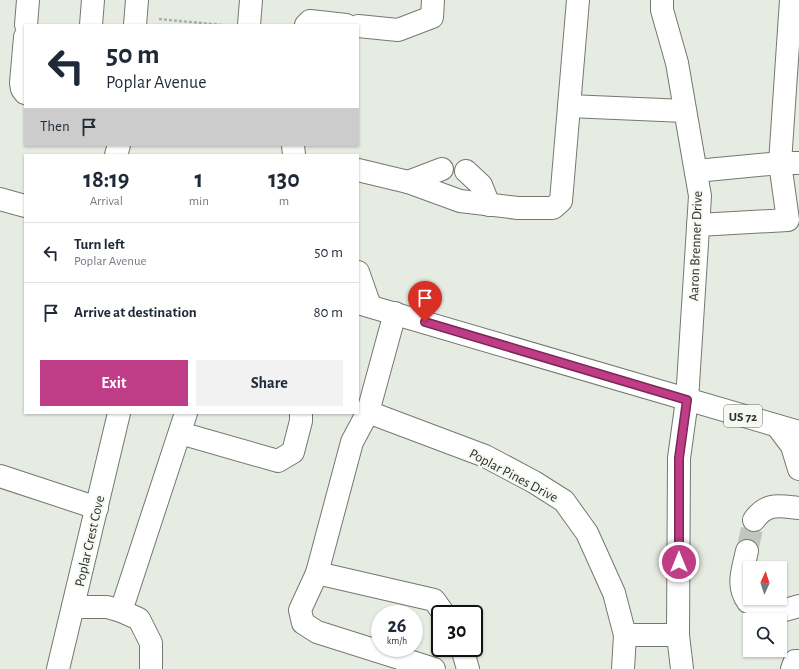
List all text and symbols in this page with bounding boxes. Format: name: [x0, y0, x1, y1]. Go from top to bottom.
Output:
icon: left: [40, 40, 92, 92]
text: 50 m: [106, 41, 160, 69]
text: Poplar Avenue: [106, 74, 206, 92]
icon: arrive: [78, 116, 100, 138]
text: Then: [40, 119, 70, 134]
text: 18:19: [83, 168, 129, 192]
text: 1: [195, 168, 203, 192]
text: 130: [268, 168, 300, 192]
street label: Aaron Brenner Drive: [687, 191, 705, 301]
text: Arrival: [90, 195, 123, 208]
text: min: [189, 195, 209, 208]
text: m: [279, 195, 289, 208]
text: Turn left: [74, 237, 125, 252]
icon: left: [40, 242, 62, 264]
text: 50 m: [314, 245, 343, 260]
text: Poplar Avenue: [74, 255, 147, 268]
pin: [408, 281, 442, 322]
icon: arrive: [414, 287, 436, 309]
icon: arrive: [40, 302, 62, 324]
text: Arrive at destination: [74, 305, 197, 320]
text: 80 m: [313, 305, 343, 320]
button: Exit: [40, 360, 188, 406]
button: Share: [196, 360, 343, 406]
road number: US 72: [724, 405, 762, 427]
street label: Poplar Pines Drive: [467, 447, 560, 505]
street label: Poplar Crest Cove: [73, 494, 107, 588]
position arrow: [658, 541, 700, 583]
north arrow: [743, 561, 787, 605]
map controls: [743, 561, 787, 657]
speed limit sign: 30: [431, 605, 483, 657]
button: search: [743, 613, 787, 657]
text: 26: [387, 616, 407, 636]
text: km/h: [387, 636, 407, 646]

